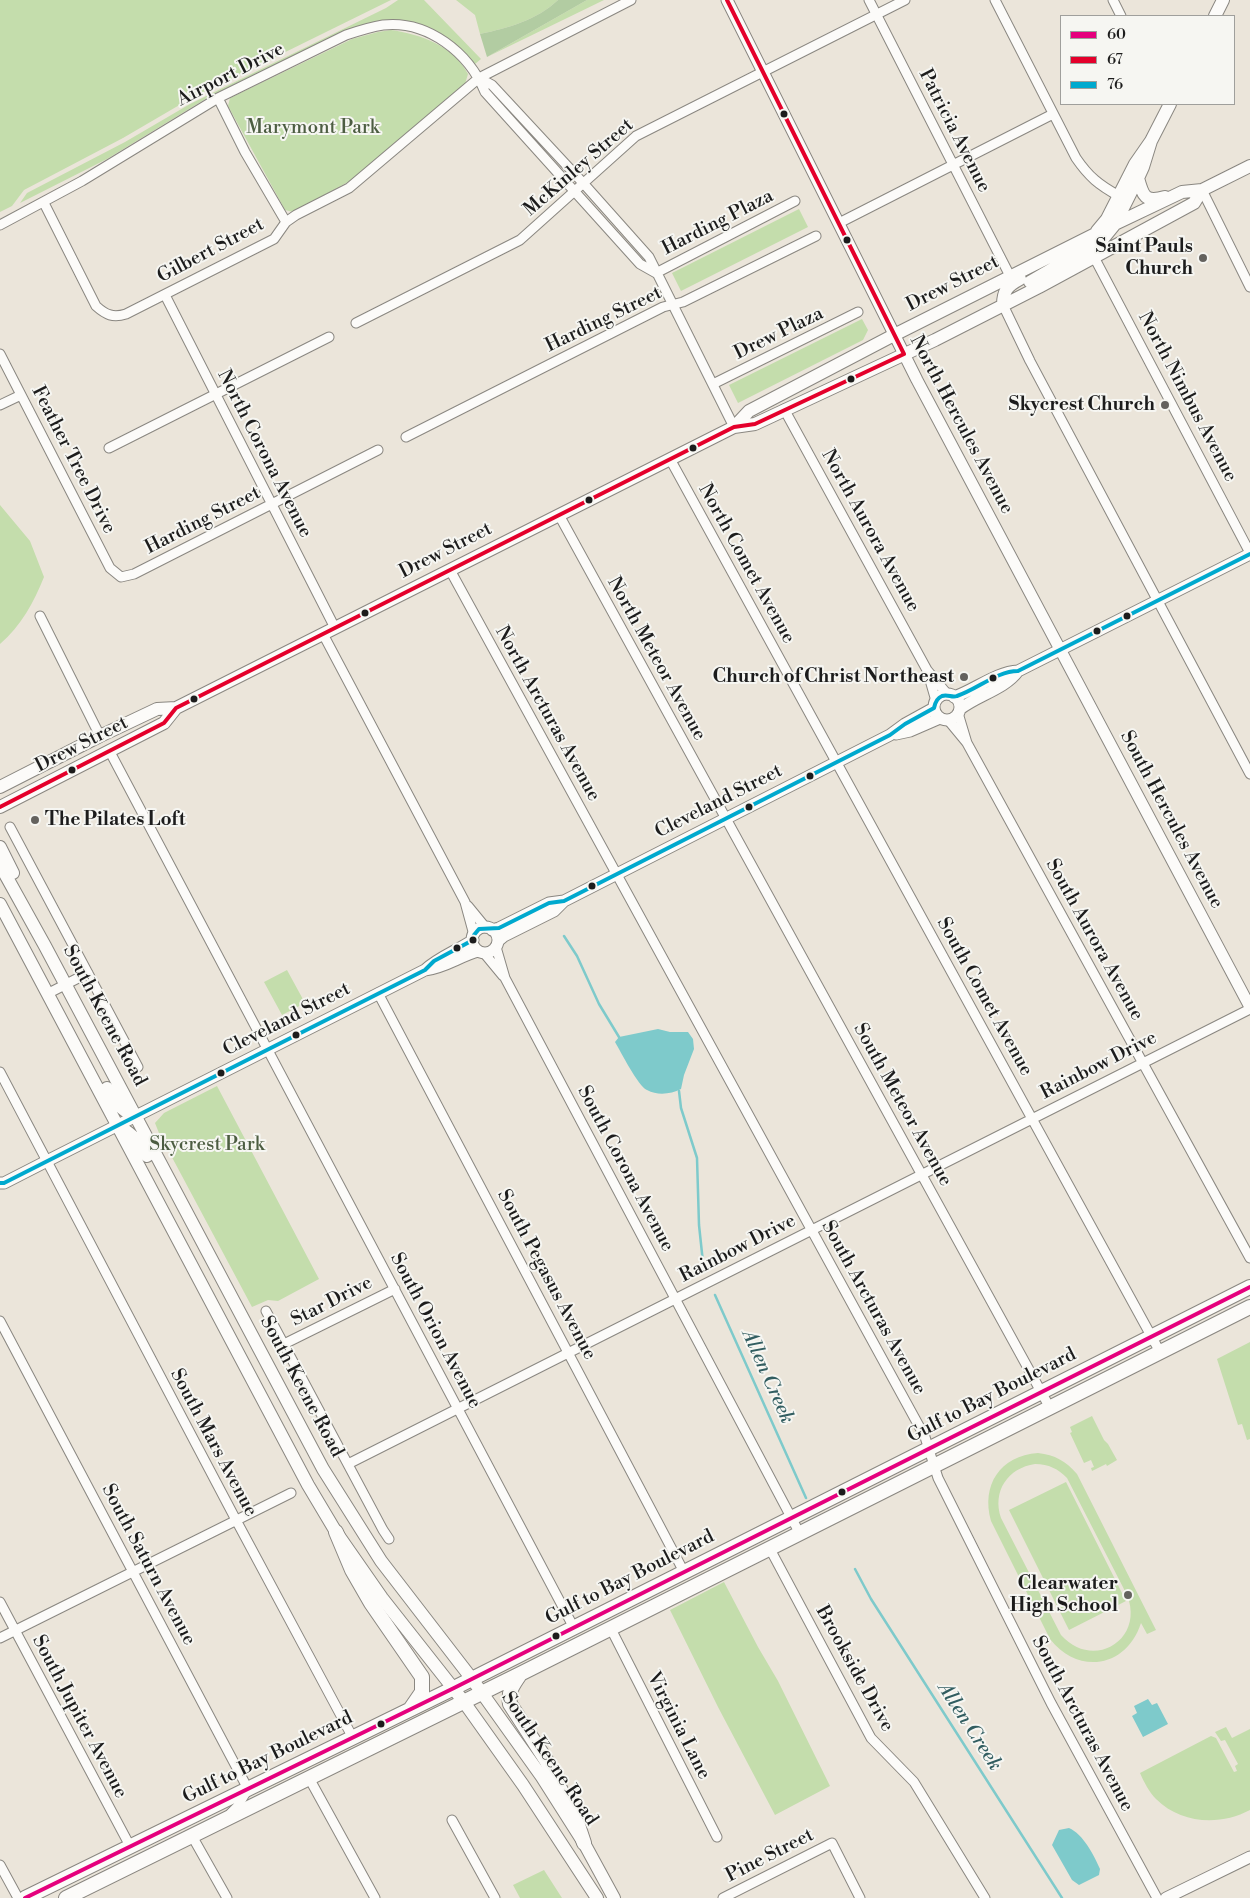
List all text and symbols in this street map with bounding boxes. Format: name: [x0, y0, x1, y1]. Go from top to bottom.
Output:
legend: [1060, 15, 1235, 105]
text: 60: [1107, 25, 1126, 44]
street label: Airport Drive: [173, 38, 289, 112]
text: 67: [1107, 50, 1123, 69]
street label: Patricia Avenue: [913, 66, 995, 196]
text: 76: [1107, 75, 1123, 94]
unlabelled marker: [779, 109, 789, 119]
street label: McKinley Street: [520, 114, 638, 222]
park label: Marymont Park: [246, 117, 380, 139]
street label: Harding Plaza: [658, 185, 778, 261]
street label: Gilbert Street: [154, 213, 268, 289]
unlabelled marker: [842, 235, 852, 245]
place label: Saint Pauls Church: [1096, 236, 1193, 280]
street label: Drew Street: [903, 251, 1003, 317]
marker: Saint Pauls Church: [1197, 252, 1209, 264]
street label: Harding Street: [542, 282, 666, 358]
street label: Drew Plaza: [731, 303, 827, 365]
street label: North Nimbus Avenue: [1133, 308, 1241, 486]
street label: North Hercules Avenue: [904, 332, 1018, 518]
street label: North Corona Avenue: [212, 366, 316, 542]
unlabelled marker: [846, 374, 856, 384]
street label: Feather Tree Drive: [26, 382, 120, 538]
place label: Skycrest Church: [1009, 394, 1155, 416]
marker: Skycrest Church: [1159, 399, 1171, 411]
unlabelled marker: [688, 443, 698, 453]
street label: North Aurora Avenue: [816, 446, 924, 616]
street label: North Comet Avenue: [693, 480, 799, 648]
street label: Harding Street: [141, 482, 265, 560]
unlabelled marker: [584, 495, 594, 505]
street label: Drew Street: [396, 518, 496, 584]
street label: North Meteor Avenue: [602, 573, 710, 745]
unlabelled marker: [360, 608, 370, 618]
unlabelled marker: [1122, 611, 1132, 621]
street label: North Arcturas Avenue: [489, 623, 605, 805]
unlabelled marker: [1092, 626, 1102, 636]
place label: Church of Christ Northeast: [713, 666, 954, 688]
marker: Church of Christ Northeast: [958, 671, 970, 683]
unlabelled marker: [988, 673, 998, 683]
unlabelled marker: [189, 694, 199, 704]
street label: Drew Street: [32, 712, 132, 778]
street label: South Hercules Avenue: [1114, 727, 1228, 913]
street label: Cleveland Street: [652, 760, 786, 844]
unlabelled marker: [67, 765, 77, 775]
unlabelled marker: [805, 771, 815, 781]
unlabelled marker: [744, 802, 754, 812]
place label: The Pilates Loft: [45, 809, 186, 831]
marker: The Pilates Loft: [29, 814, 41, 826]
street label: South Aurora Avenue: [1040, 855, 1148, 1025]
unlabelled marker: [587, 881, 597, 891]
street label: South Comet Avenue: [931, 914, 1037, 1080]
unlabelled marker: [468, 935, 478, 945]
street label: South Keene Road: [57, 942, 151, 1090]
unlabelled marker: [452, 943, 462, 953]
street label: Cleveland Street: [220, 978, 354, 1062]
street label: South Meteor Avenue: [848, 1020, 956, 1190]
street label: Rainbow Drive: [1037, 1027, 1161, 1105]
unlabelled marker: [291, 1030, 301, 1040]
unlabelled marker: [216, 1068, 226, 1078]
street label: South Corona Avenue: [572, 1082, 678, 1256]
park label: Skycrest Park: [149, 1134, 265, 1156]
street label: South Pegasus Avenue: [491, 1186, 601, 1364]
street label: Rainbow Drive: [676, 1210, 800, 1288]
street label: South Arcturas Avenue: [816, 1217, 930, 1399]
street label: South Orion Avenue: [384, 1249, 486, 1413]
street label: Star Drive: [288, 1272, 376, 1332]
street label: South Keene Road: [254, 1313, 348, 1461]
water label: Allen Creek: [736, 1326, 798, 1428]
street label: Gulf to Bay Boulevard: [904, 1344, 1080, 1448]
street label: South Mars Avenue: [164, 1365, 262, 1521]
street label: South Saturn Avenue: [96, 1481, 200, 1649]
unlabelled marker: [837, 1487, 847, 1497]
street label: Gulf to Bay Boulevard: [542, 1526, 718, 1630]
place label: Clearwater High School: [1010, 1573, 1118, 1617]
marker: Clearwater High School: [1122, 1589, 1134, 1601]
street label: Brookside Drive: [810, 1602, 898, 1736]
unlabelled marker: [551, 1631, 561, 1641]
street label: South Jupiter Avenue: [26, 1632, 132, 1802]
street label: South Arcturas Avenue: [1026, 1632, 1138, 1816]
street label: Virginia Lane: [641, 1669, 715, 1783]
water label: Allen Creek: [932, 1678, 1006, 1776]
street label: South Keene Road: [496, 1688, 602, 1830]
street label: Gulf to Bay Boulevard: [179, 1707, 357, 1809]
unlabelled marker: [376, 1719, 386, 1729]
street label: Pine Street: [722, 1824, 818, 1888]

